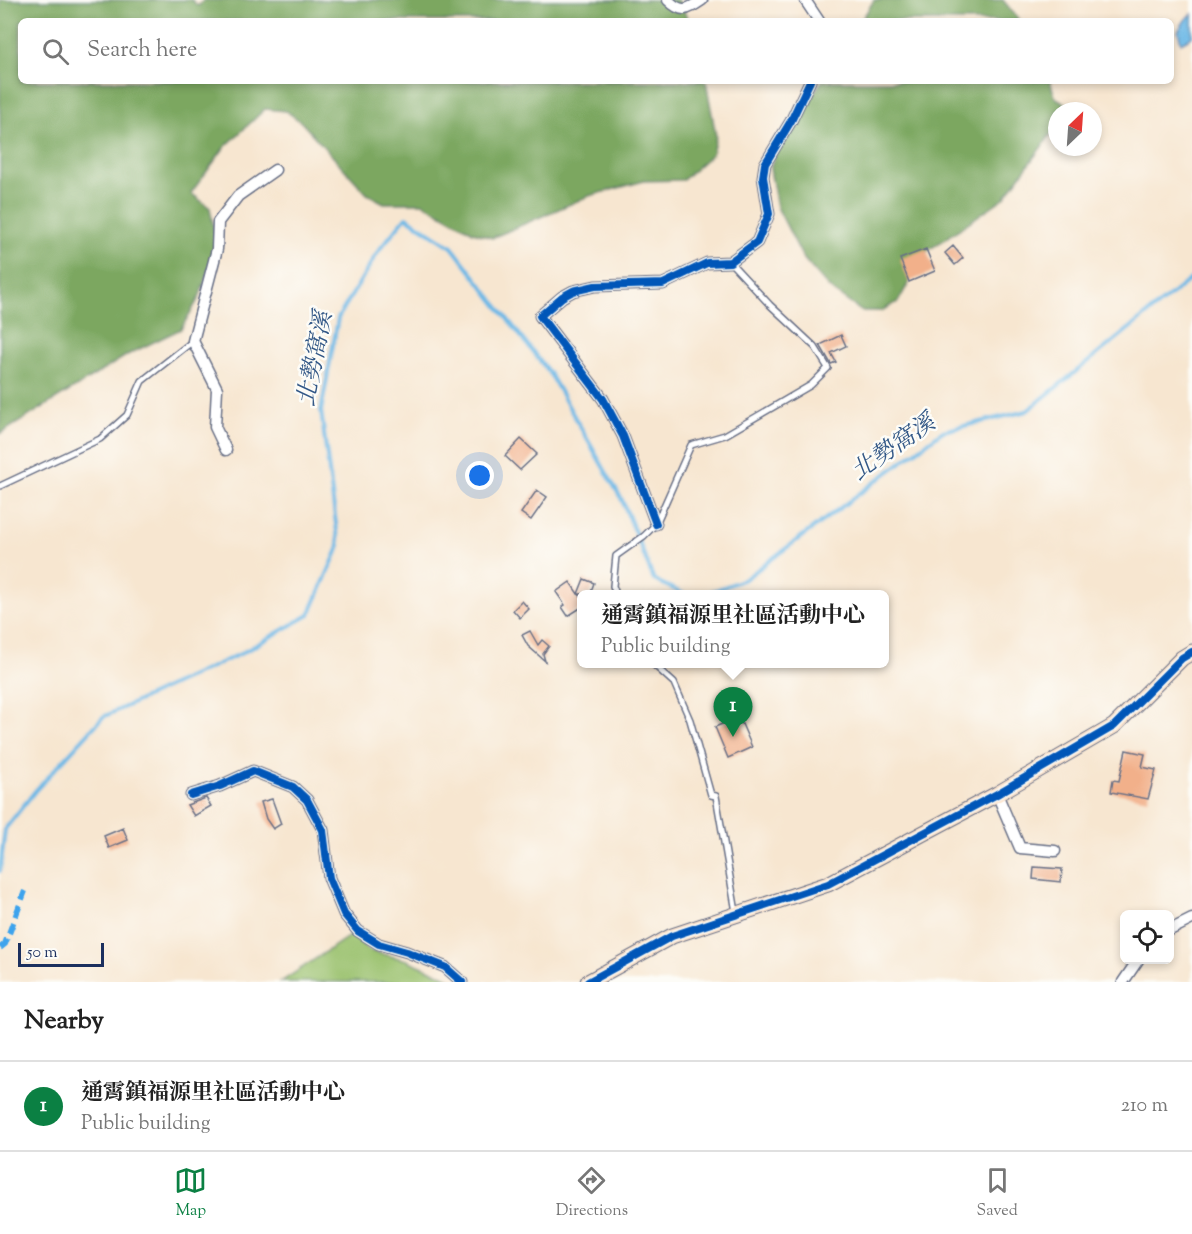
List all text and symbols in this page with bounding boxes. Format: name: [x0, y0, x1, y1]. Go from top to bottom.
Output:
search box: [18, 18, 1174, 84]
icon: search: [39, 35, 72, 68]
text: Search here: [87, 35, 197, 67]
north arrow: [1048, 102, 1102, 156]
water label: 北勢窩溪: [290, 306, 342, 409]
water label: 北勢窩溪: [845, 405, 946, 489]
your location: [465, 461, 494, 490]
popup: [577, 590, 889, 668]
text: 通霄鎮福源里社區活動中心: [601, 601, 865, 633]
text: Public building: [601, 633, 730, 662]
pin: 1: [714, 688, 752, 737]
map controls: [1120, 910, 1174, 964]
button: locate: [1120, 910, 1174, 964]
scale bar: [18, 940, 104, 968]
text: 50 m: [27, 942, 58, 965]
text: Nearby: [24, 1003, 104, 1040]
text: 通霄鎮福源里社區活動中心: [81, 1078, 345, 1110]
text: 1: [40, 1092, 47, 1121]
text: 210 m: [1121, 1092, 1168, 1121]
text: Public building: [81, 1110, 211, 1139]
tab: Map: [174, 1164, 207, 1223]
tab: Directions: [556, 1164, 628, 1223]
tab: Saved: [977, 1164, 1018, 1223]

